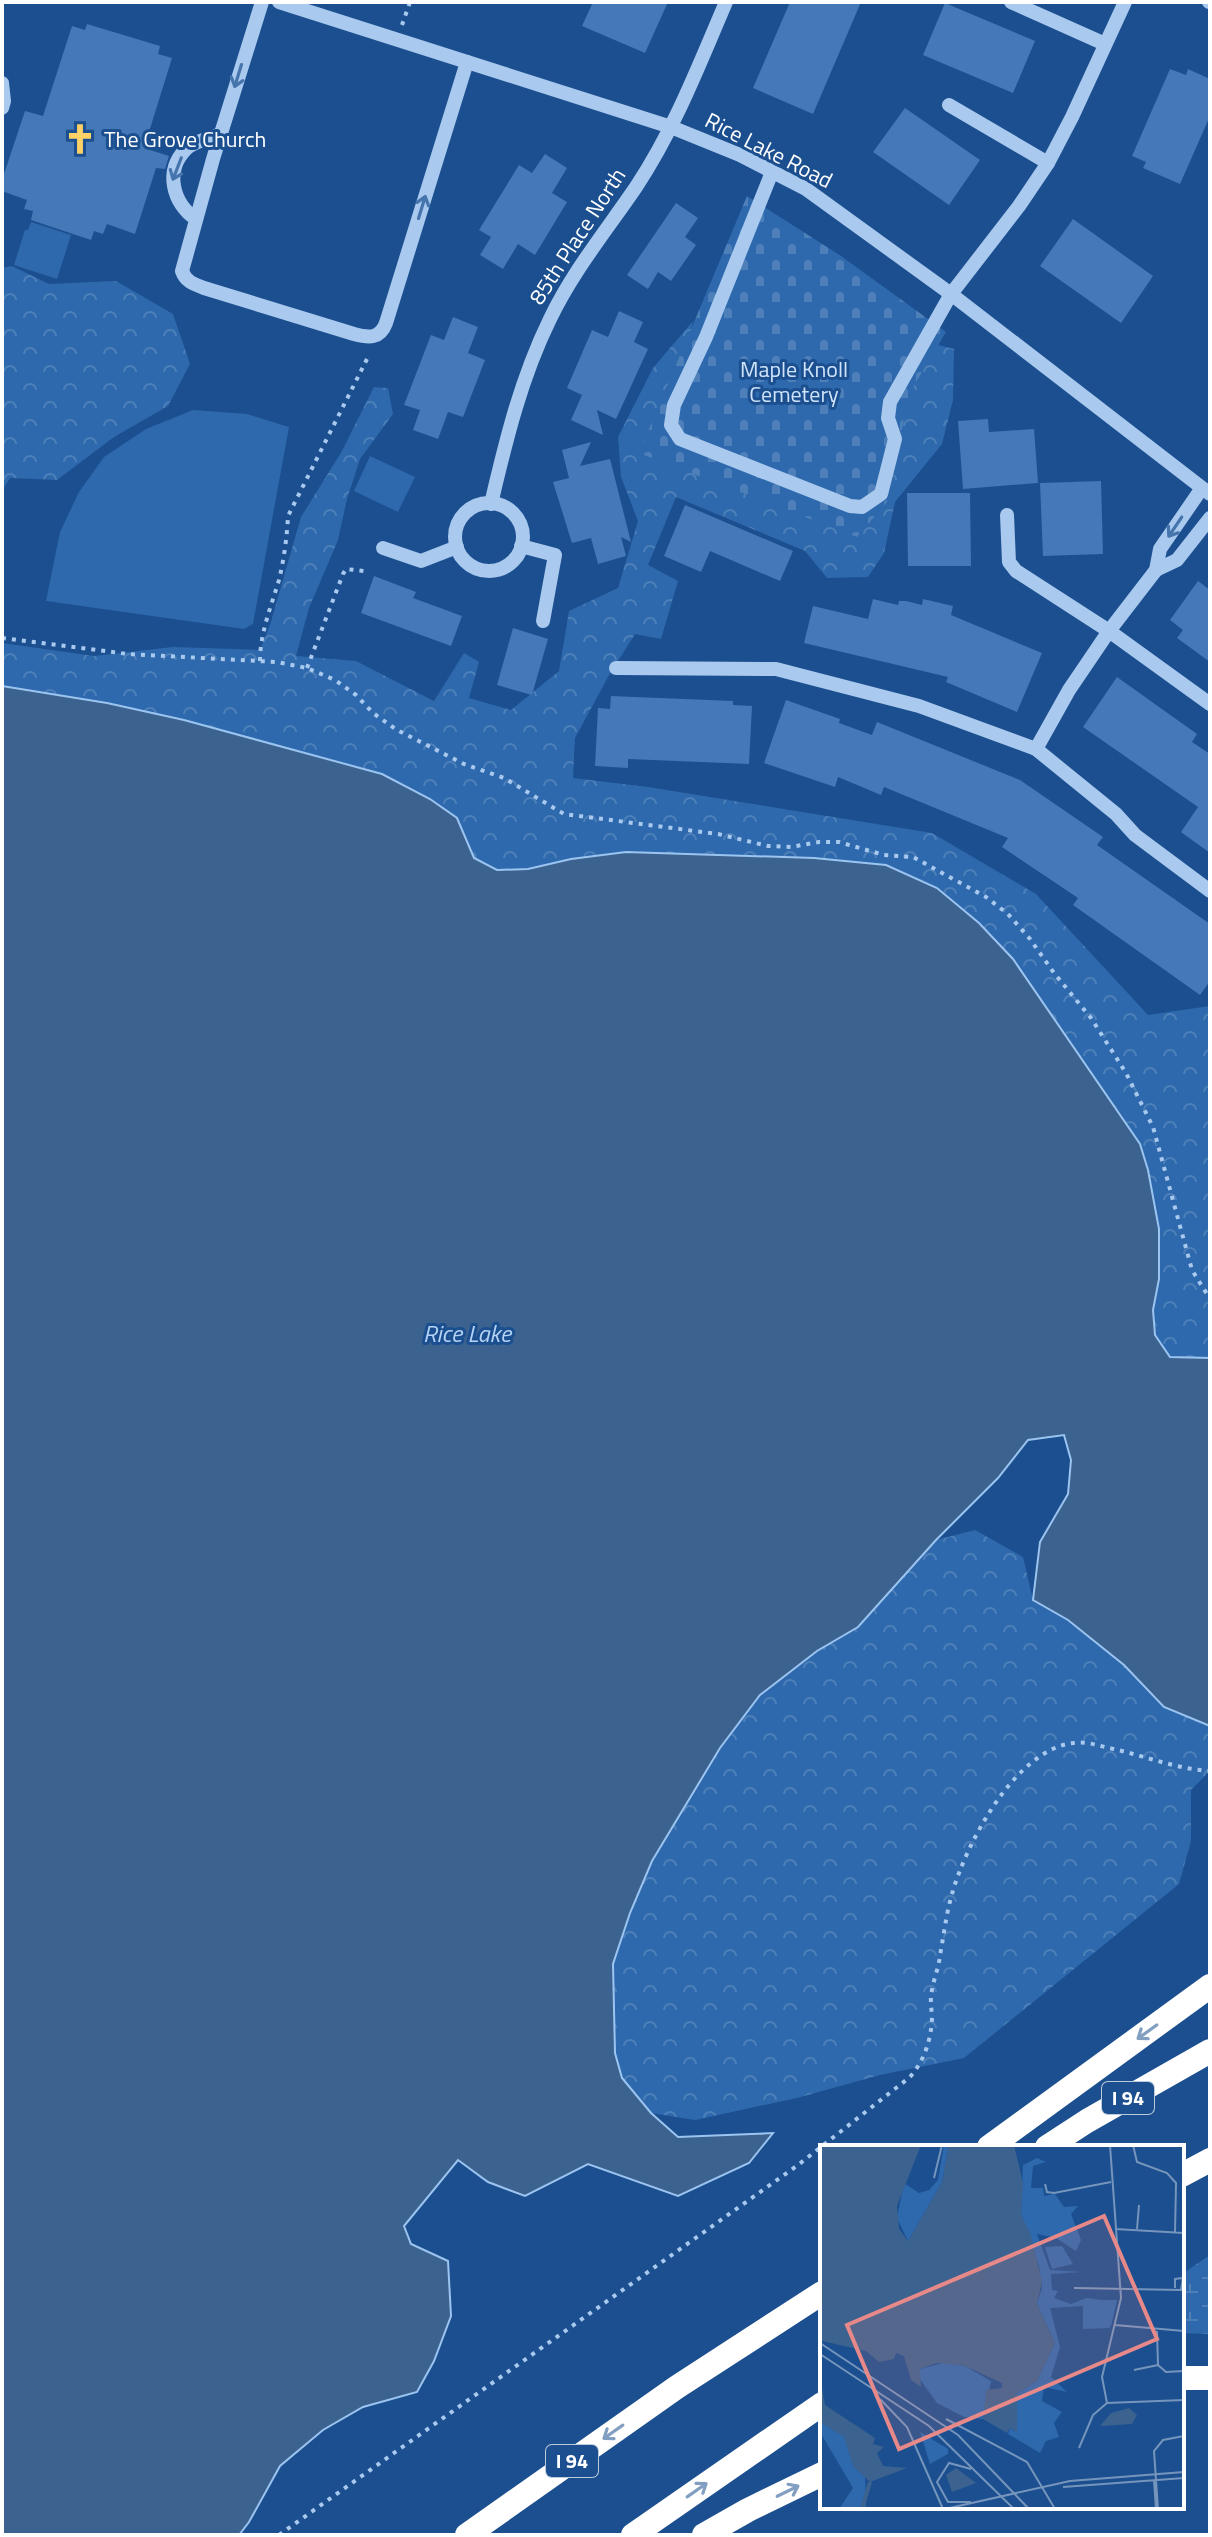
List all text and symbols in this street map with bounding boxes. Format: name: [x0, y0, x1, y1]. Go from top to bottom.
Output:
one-way arrow: [230, 64, 245, 89]
street label: Rice Lake Road: [699, 103, 839, 197]
church icon: The Grove Church: [63, 122, 97, 156]
place label: The Grove Church: [104, 122, 266, 156]
one-way arrow: [169, 156, 183, 181]
street label: 85th Place North: [520, 161, 634, 311]
one-way arrow: [416, 195, 431, 220]
park label: Maple Knoll Cemetery: [740, 352, 848, 411]
one-way arrow: [1167, 516, 1183, 538]
water label: Rice Lake: [423, 1315, 513, 1351]
one-way arrow: [1136, 2024, 1158, 2040]
road number: I 94: [1102, 2082, 1154, 2114]
inset map: [820, 2145, 1184, 2509]
one-way arrow: [603, 2423, 624, 2440]
road number: I 94: [546, 2445, 598, 2477]
one-way arrow: [686, 2482, 708, 2498]
one-way arrow: [775, 2483, 799, 2498]

